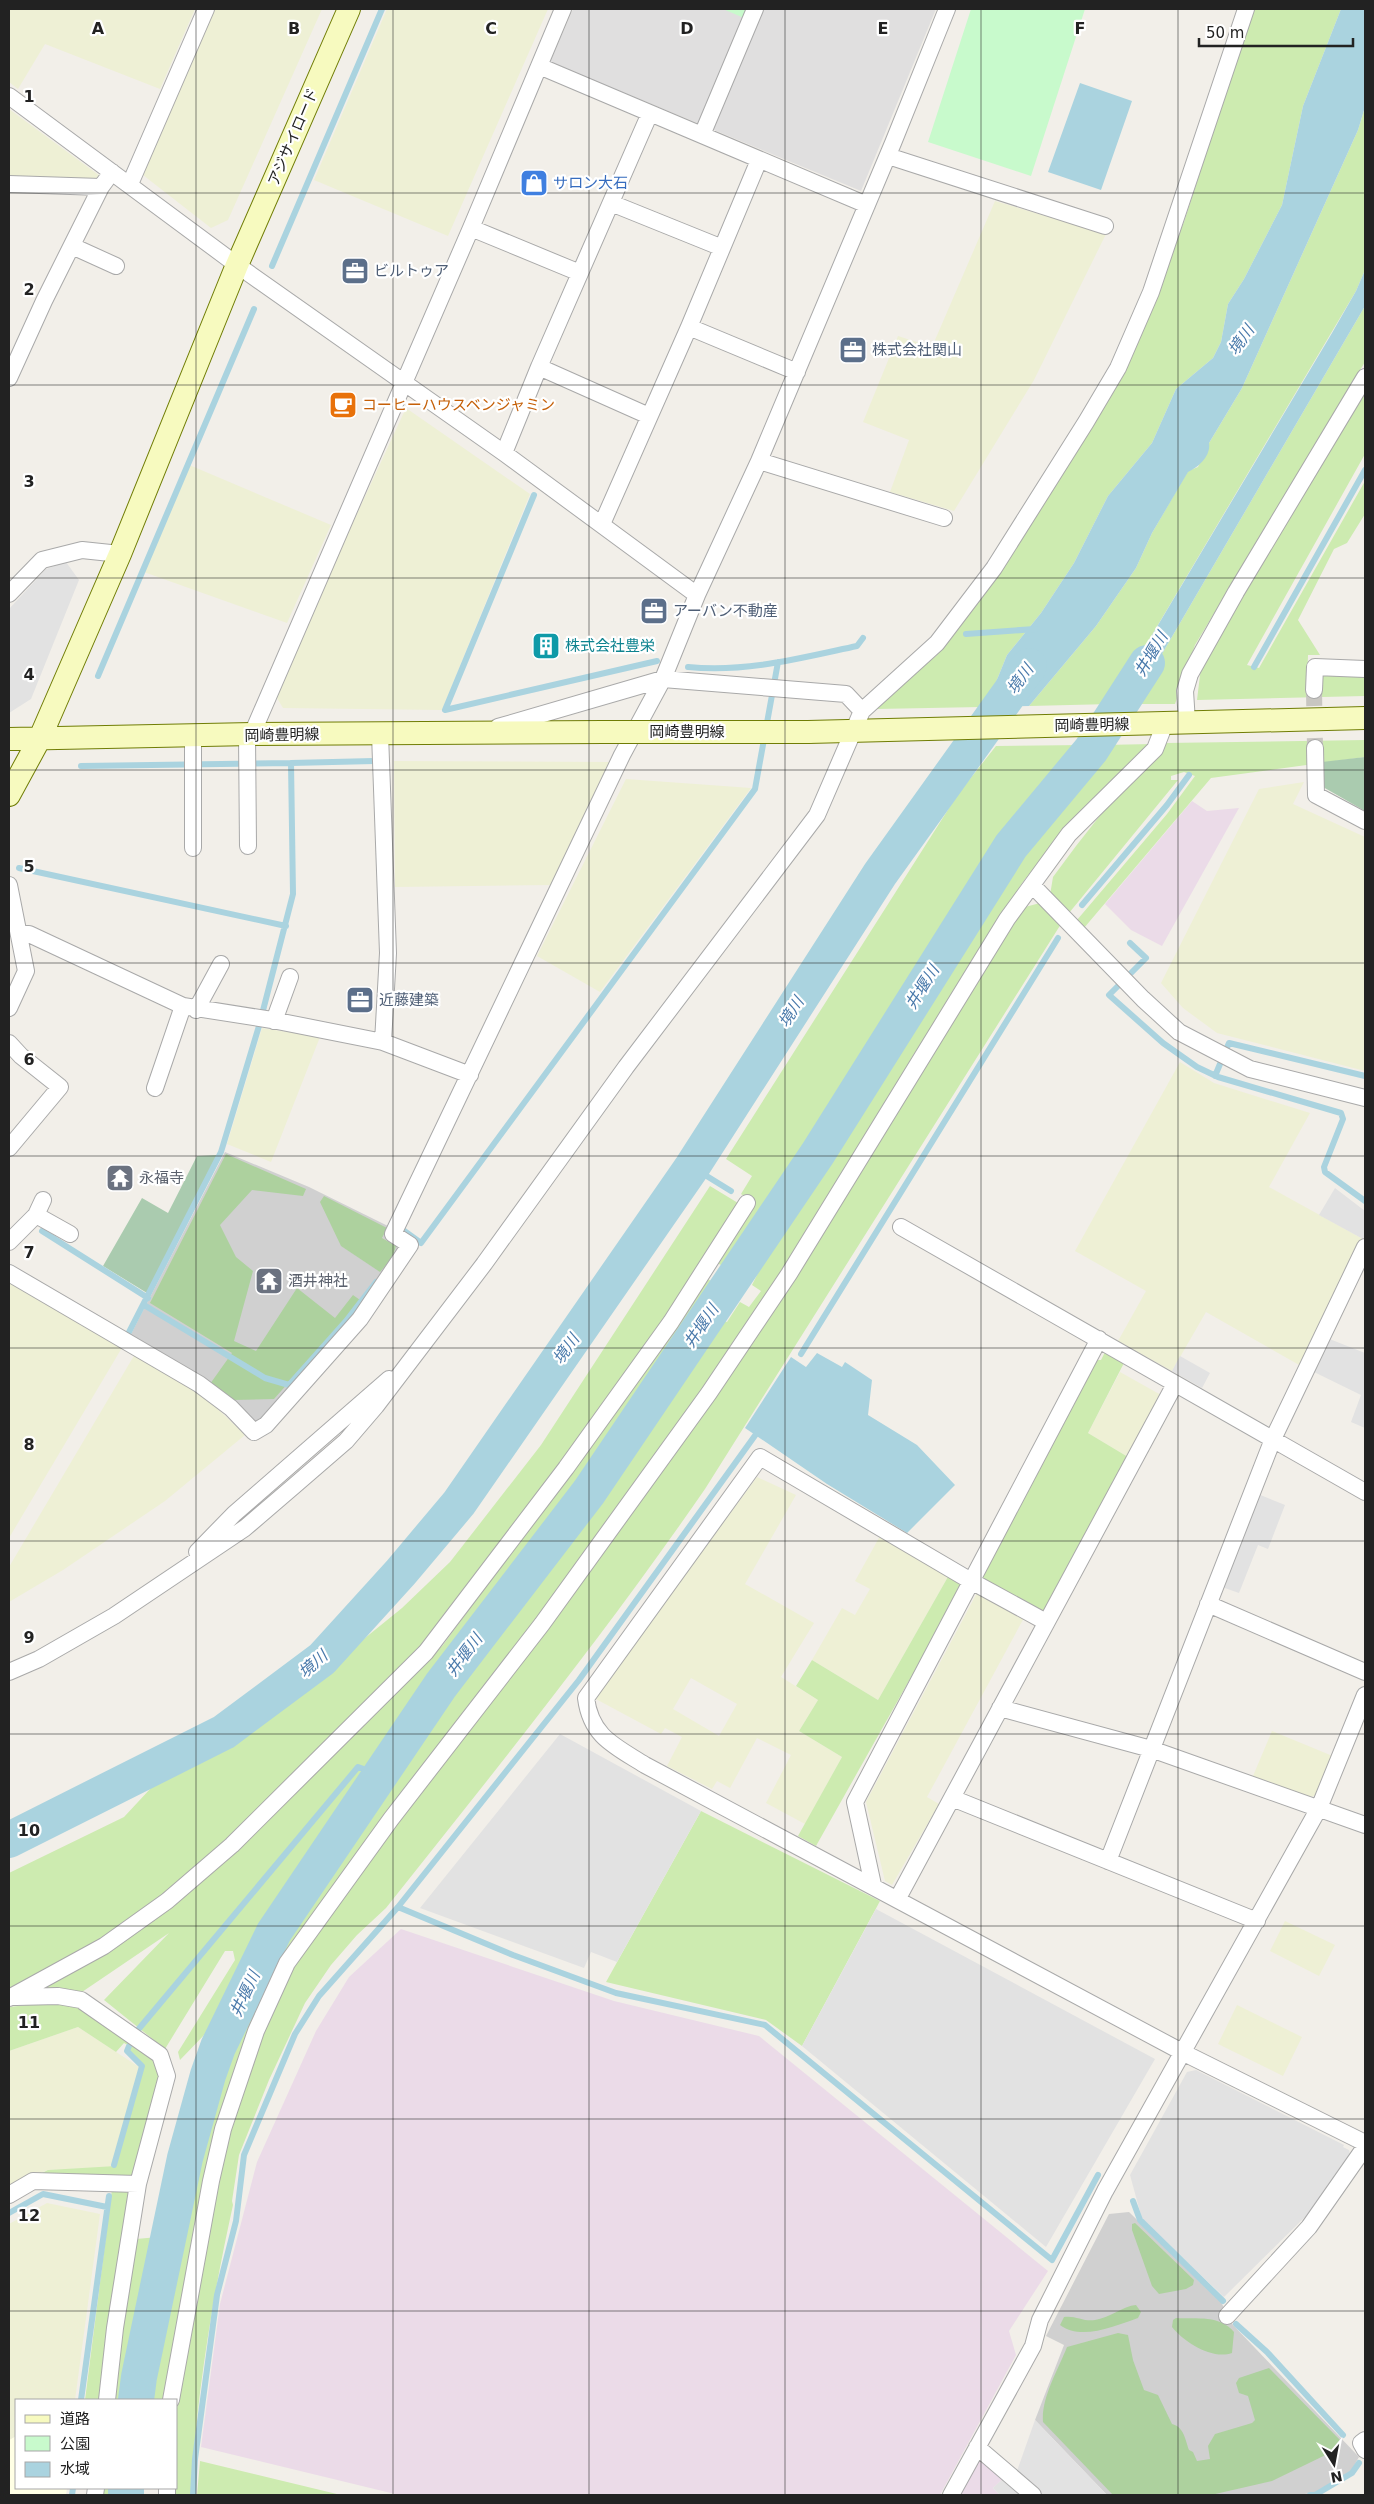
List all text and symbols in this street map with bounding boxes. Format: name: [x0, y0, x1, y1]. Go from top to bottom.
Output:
scale bar: [1199, 15, 1353, 47]
text: A: [92, 19, 105, 38]
text: B: [288, 19, 300, 38]
text: C: [485, 19, 497, 38]
text: D: [680, 19, 694, 38]
text: E: [878, 19, 888, 38]
text: F: [1075, 19, 1085, 38]
text: 50 m: [1206, 24, 1244, 42]
street label: アジサイロード: [264, 85, 322, 189]
text: 1: [23, 87, 35, 106]
shop icon: サロン大石: [519, 168, 549, 198]
place label: サロン大石: [553, 174, 628, 192]
office icon: ビルトゥア: [340, 256, 370, 286]
place label: ビルトゥア: [374, 262, 449, 280]
text: 2: [23, 280, 35, 299]
water label: 境川: [1224, 320, 1259, 359]
office icon: 株式会社関山: [838, 335, 868, 365]
place label: 株式会社関山: [872, 341, 962, 359]
cafe icon: コーヒーハウスベンジャミン: [328, 390, 358, 420]
place label: コーヒーハウスベンジャミン: [362, 396, 555, 414]
text: 3: [23, 472, 35, 491]
office icon: アーバン不動産: [639, 596, 669, 626]
place label: アーバン不動産: [673, 602, 778, 620]
water label: 井堰川: [1130, 627, 1173, 679]
building icon: 株式会社豊栄: [531, 631, 561, 661]
place label: 株式会社豊栄: [565, 637, 655, 655]
water label: 境川: [1003, 659, 1038, 698]
text: 4: [23, 665, 35, 684]
street label: 岡崎豊明線: [1054, 715, 1130, 735]
street label: 岡崎豊明線: [649, 723, 725, 741]
street label: 岡崎豊明線: [244, 725, 320, 745]
text: 5: [23, 857, 35, 876]
water label: 井堰川: [901, 960, 944, 1012]
office icon: 近藤建築: [345, 985, 375, 1015]
place label: 近藤建築: [379, 991, 439, 1009]
water label: 境川: [774, 992, 809, 1031]
text: 6: [23, 1050, 35, 1069]
temple icon: 永福寺: [105, 1163, 135, 1193]
place label: 永福寺: [139, 1169, 184, 1187]
text: 7: [23, 1243, 35, 1262]
temple icon: 酒井神社: [254, 1266, 284, 1296]
place label: 酒井神社: [288, 1272, 348, 1290]
water label: 井堰川: [680, 1299, 723, 1351]
water label: 境川: [549, 1329, 584, 1368]
text: 8: [23, 1435, 35, 1454]
text: 9: [23, 1628, 35, 1647]
water label: 井堰川: [442, 1629, 487, 1680]
water label: 境川: [295, 1645, 333, 1682]
text: 10: [18, 1821, 40, 1840]
water label: 井堰川: [226, 1966, 265, 2020]
text: 11: [18, 2013, 40, 2032]
text: 12: [18, 2206, 40, 2225]
legend: [15, 2399, 178, 2489]
text: 道路: [60, 2410, 90, 2428]
text: 公園: [60, 2435, 90, 2453]
north arrow: [1309, 2439, 1359, 2489]
text: 水域: [60, 2460, 90, 2478]
text: N: [1329, 2468, 1344, 2486]

